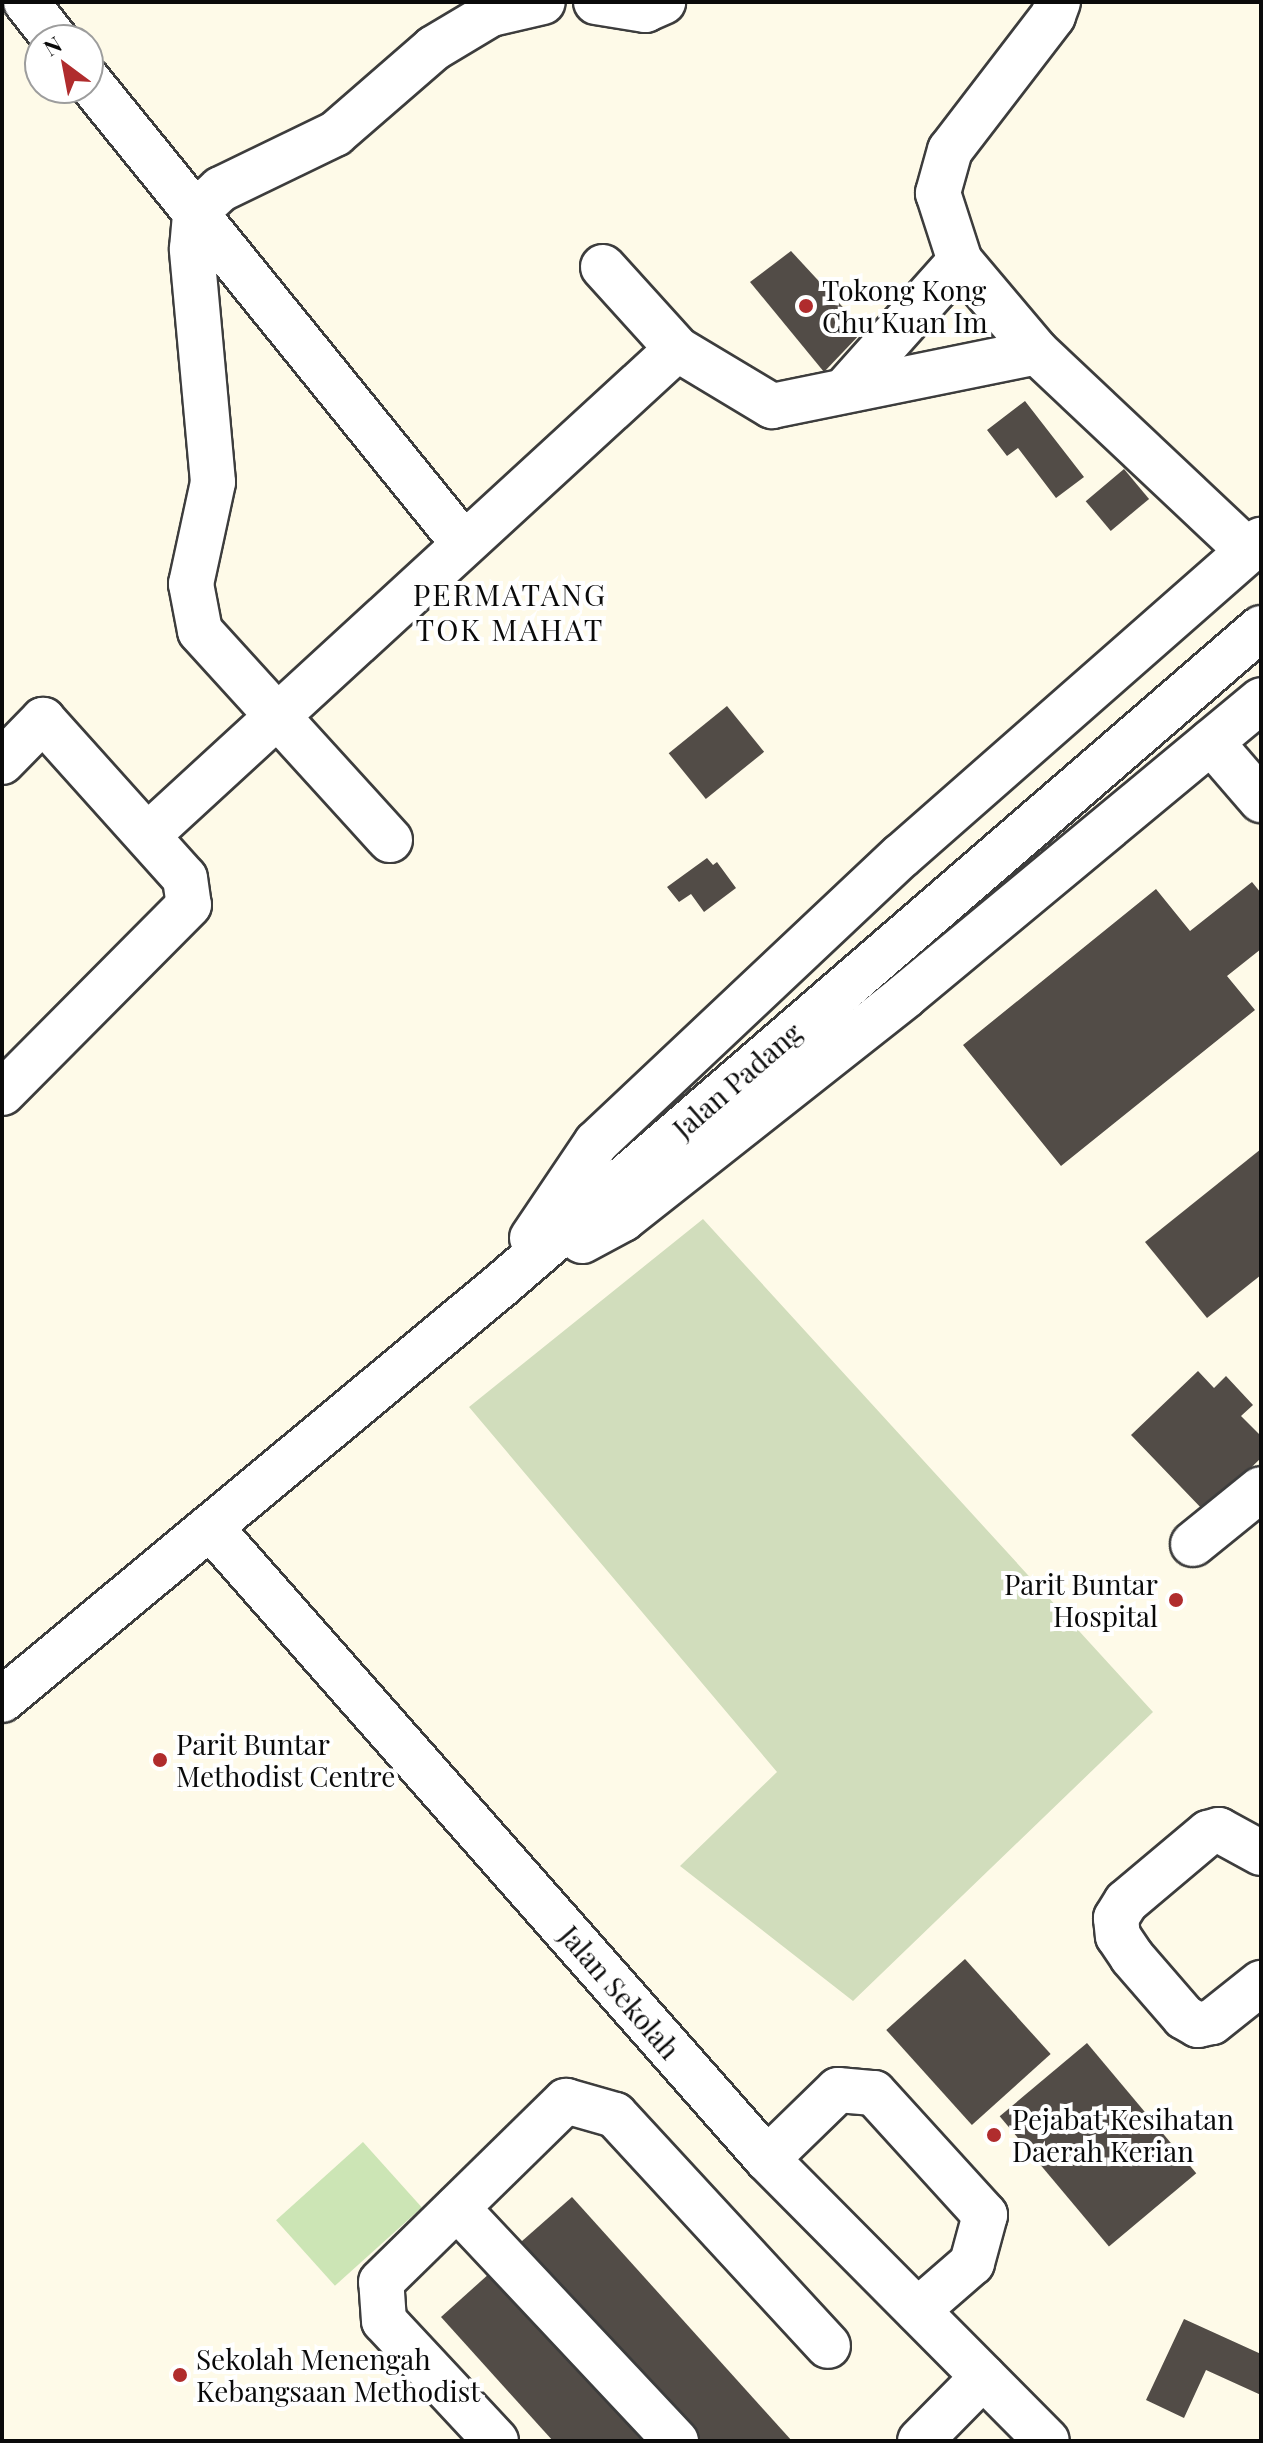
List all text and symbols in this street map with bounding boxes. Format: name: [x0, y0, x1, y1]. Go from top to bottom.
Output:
north arrow: [24, 24, 104, 104]
text: N: [38, 28, 67, 62]
place label: Tokong Kong Chu Kuan Im: [822, 273, 988, 339]
marker: Tokong Kong Chu Kuan Im: [797, 297, 815, 315]
district label: PERMATANG TOK MAHAT: [413, 576, 607, 646]
street label: Jalan Padang: [666, 1015, 808, 1145]
place label: Parit Buntar Hospital: [1004, 1567, 1158, 1633]
marker: Parit Buntar Hospital: [1165, 1589, 1187, 1611]
place label: Parit Buntar Methodist Centre: [176, 1727, 396, 1793]
marker: Parit Buntar Methodist Centre: [151, 1751, 169, 1769]
street label: Jalan Sekolah: [553, 1919, 687, 2065]
place label: Pejabat Kesihatan Daerah Kerian: [1012, 2102, 1234, 2168]
marker: Pejabat Kesihatan Daerah Kerian: [983, 2124, 1005, 2146]
place label: Sekolah Menengah Kebangsaan Methodist: [196, 2342, 480, 2408]
marker: Sekolah Menengah Kebangsaan Methodist: [171, 2366, 189, 2384]

